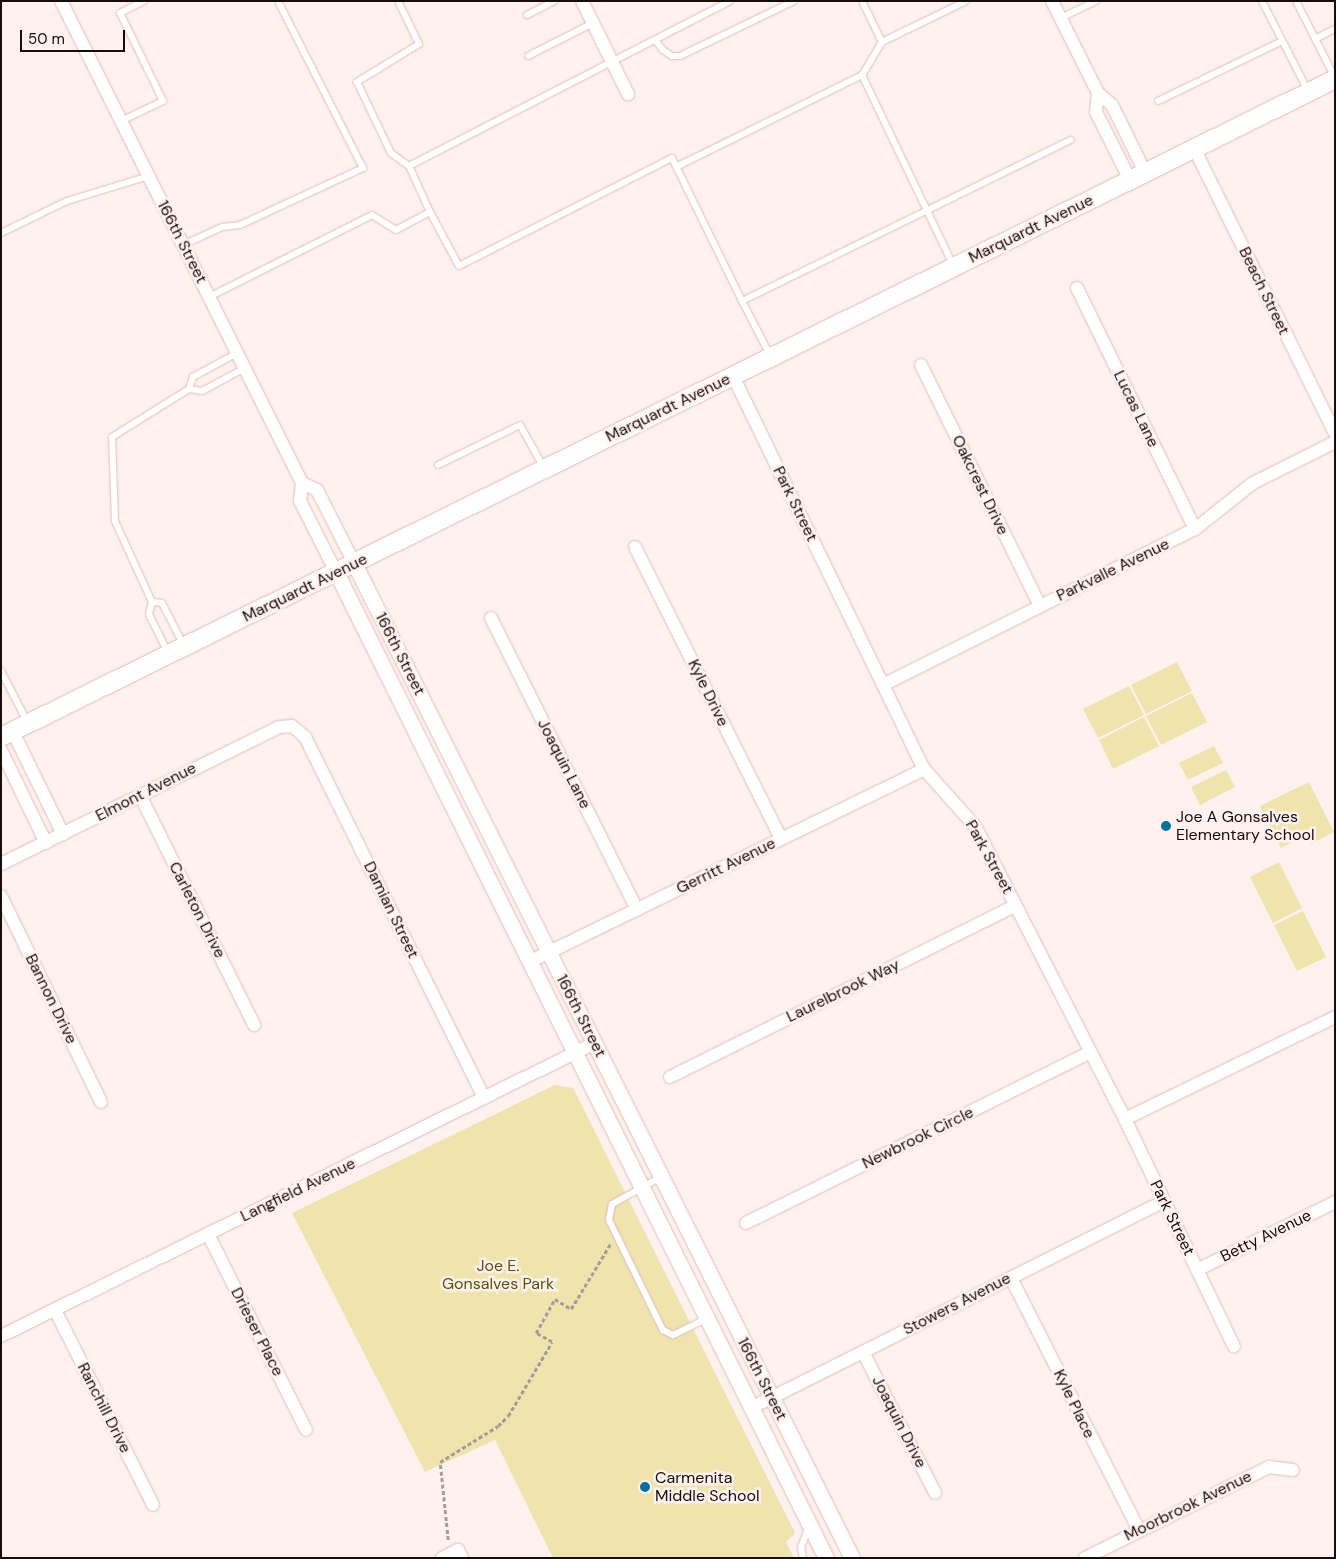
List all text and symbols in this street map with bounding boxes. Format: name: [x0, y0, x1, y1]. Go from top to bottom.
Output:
scale bar: [22, 20, 128, 52]
text: 50 m: [28, 29, 65, 49]
street label: Marquardt Avenue: [966, 191, 1096, 267]
street label: 166th Street: [153, 197, 211, 287]
street label: Beach Street: [1234, 244, 1294, 338]
street label: Lucas Lane: [1109, 367, 1163, 451]
street label: Marquardt Avenue: [603, 370, 733, 446]
street label: Oakcrest Drive: [948, 432, 1012, 538]
street label: Park Street: [769, 463, 821, 545]
street label: Parkvalle Avenue: [1053, 534, 1173, 606]
street label: Marquardt Avenue: [240, 550, 370, 626]
street label: 166th Street: [371, 609, 429, 699]
street label: Kyle Drive: [684, 656, 732, 730]
street label: Joaquin Lane: [533, 716, 595, 812]
street label: Elmont Avenue: [92, 758, 200, 826]
place label: Joe A Gonsalves Elementary School: [1176, 807, 1314, 845]
street label: Park Street: [961, 817, 1017, 897]
marker: Joe A Gonsalves Elementary School: [1160, 820, 1172, 832]
street label: Gerritt Avenue: [673, 834, 779, 898]
street label: Damian Street: [359, 858, 423, 962]
street label: Carleton Drive: [165, 859, 229, 961]
street label: Bannon Drive: [21, 951, 81, 1047]
street label: Laurelbrook Way: [783, 955, 903, 1027]
street label: 166th Street: [552, 971, 610, 1061]
street label: Newbrook Circle: [859, 1103, 977, 1173]
street label: Langfield Avenue: [237, 1154, 359, 1226]
street label: Park Street: [1146, 1177, 1198, 1259]
street label: Betty Avenue: [1218, 1206, 1314, 1266]
park label: Joe E. Gonsalves Park: [442, 1256, 554, 1294]
street label: Stowers Avenue: [900, 1269, 1014, 1339]
street label: Drieser Place: [226, 1284, 288, 1380]
street label: 166th Street: [733, 1334, 791, 1424]
street label: Ranchill Drive: [73, 1360, 135, 1456]
street label: Kyle Place: [1049, 1366, 1099, 1442]
street label: Joaquin Drive: [868, 1373, 930, 1471]
street label: Moorbrook Avenue: [1121, 1467, 1255, 1545]
place label: Carmenita Middle School: [655, 1468, 759, 1506]
marker: Carmenita Middle School: [639, 1481, 651, 1493]

